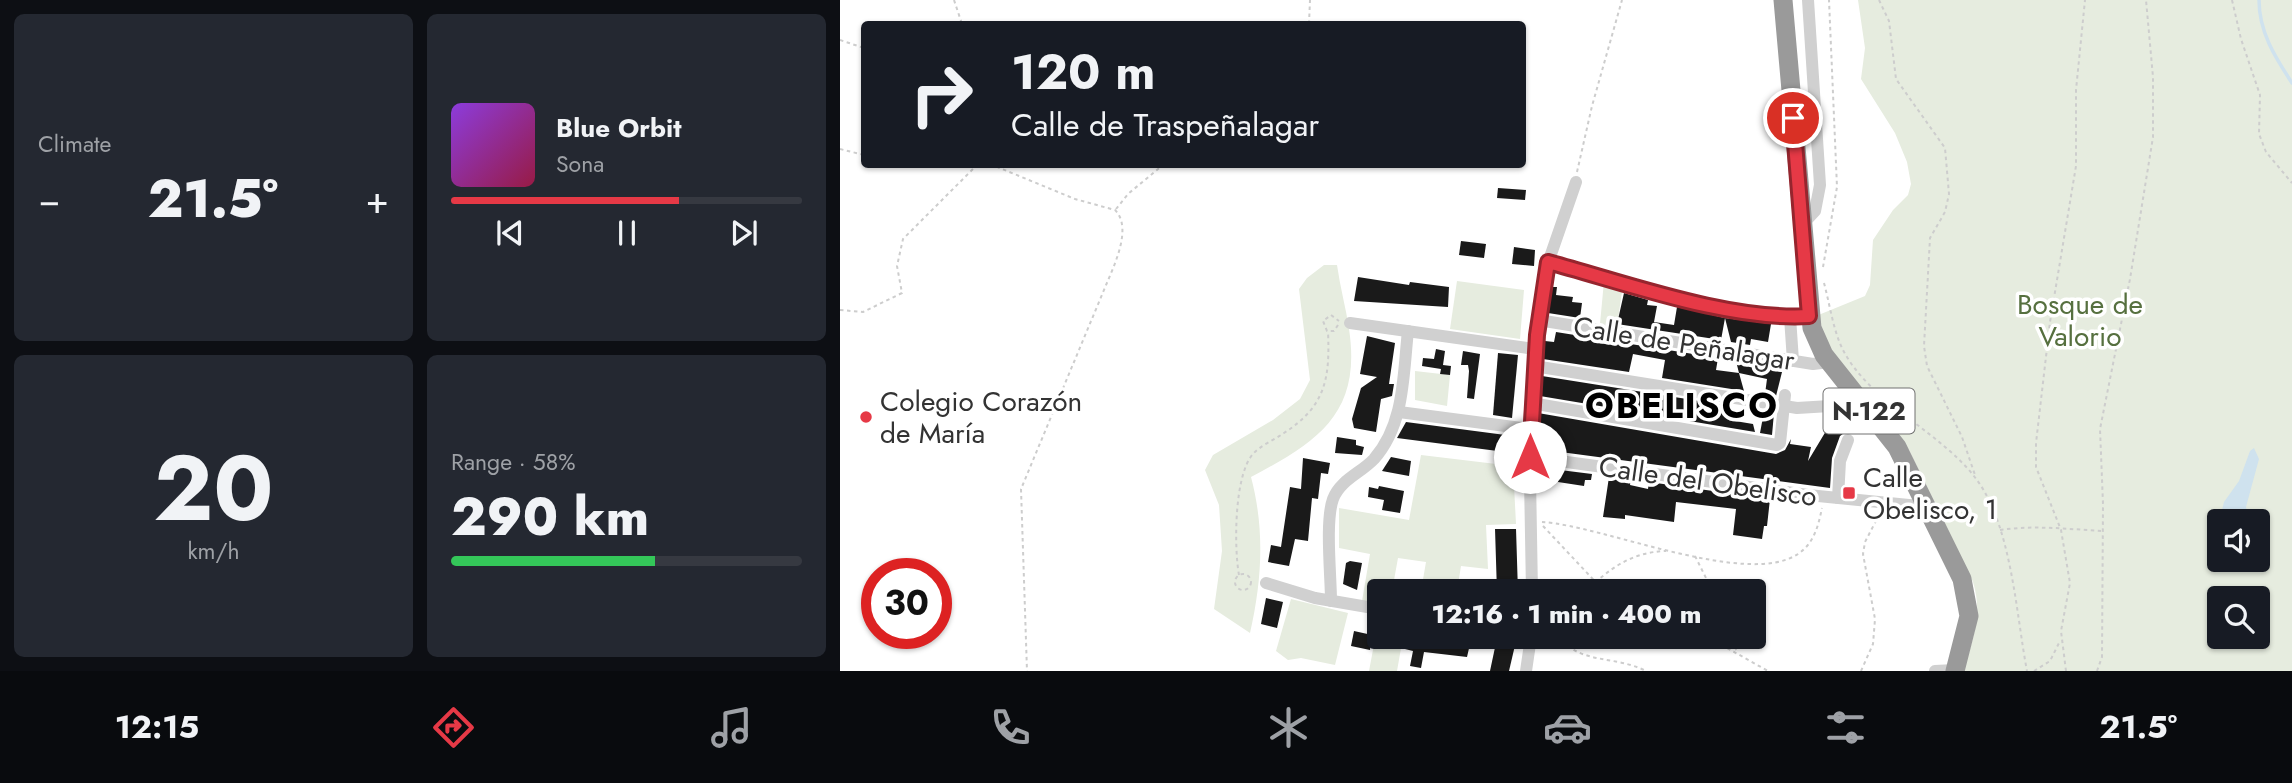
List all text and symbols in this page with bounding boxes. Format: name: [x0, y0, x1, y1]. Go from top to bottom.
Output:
text: 120 m: [1011, 37, 1155, 107]
icon: right: [896, 49, 987, 140]
pin: [1763, 88, 1823, 148]
icon: arrive: [1774, 99, 1812, 137]
text: Calle de Traspeñalagar: [1011, 102, 1319, 148]
text: Blue Orbit: [556, 109, 681, 147]
text: Climate: [38, 127, 111, 161]
text: Sona: [556, 147, 604, 181]
text: 21.5°: [148, 161, 278, 237]
text: −: [38, 172, 60, 227]
text: +: [366, 172, 389, 227]
icon: previous: [491, 214, 529, 252]
icon: pause: [608, 214, 646, 252]
icon: next: [725, 214, 763, 252]
park label: Bosque de Valorio: [2017, 284, 2143, 357]
street label: Calle de Peñalagar: [1571, 306, 1798, 381]
place label: Colegio Corazón de María: [880, 381, 1082, 454]
district label: OBELISCO: [1585, 381, 1779, 431]
road number: N-122: [1824, 388, 1914, 434]
marker: Colegio Corazón de María: [858, 409, 874, 425]
position arrow: [1493, 420, 1567, 494]
text: 20: [154, 423, 273, 554]
text: Range · 58%: [451, 445, 575, 479]
street label: Calle del Obelisco: [1596, 446, 1820, 517]
place label: Calle Obelisco, 1: [1863, 457, 1997, 530]
text: 290 km: [451, 479, 649, 555]
marker: Calle Obelisco, 1: [1841, 485, 1857, 501]
map controls: [2207, 509, 2270, 649]
button: sound: [2207, 509, 2270, 572]
text: km/h: [188, 534, 239, 568]
speed limit sign: 30: [861, 558, 952, 649]
button: search: [2207, 586, 2270, 649]
text: 12:16 · 1 min · 400 m: [1432, 595, 1701, 633]
icon: directions: [429, 703, 478, 752]
icon: music: [707, 703, 756, 752]
icon: phone: [986, 703, 1035, 752]
icon: climate: [1264, 703, 1313, 752]
icon: car: [1543, 703, 1592, 752]
icon: filters: [1821, 703, 1870, 752]
text: 12:15: [115, 704, 199, 750]
text: 21.5°: [2100, 704, 2177, 750]

